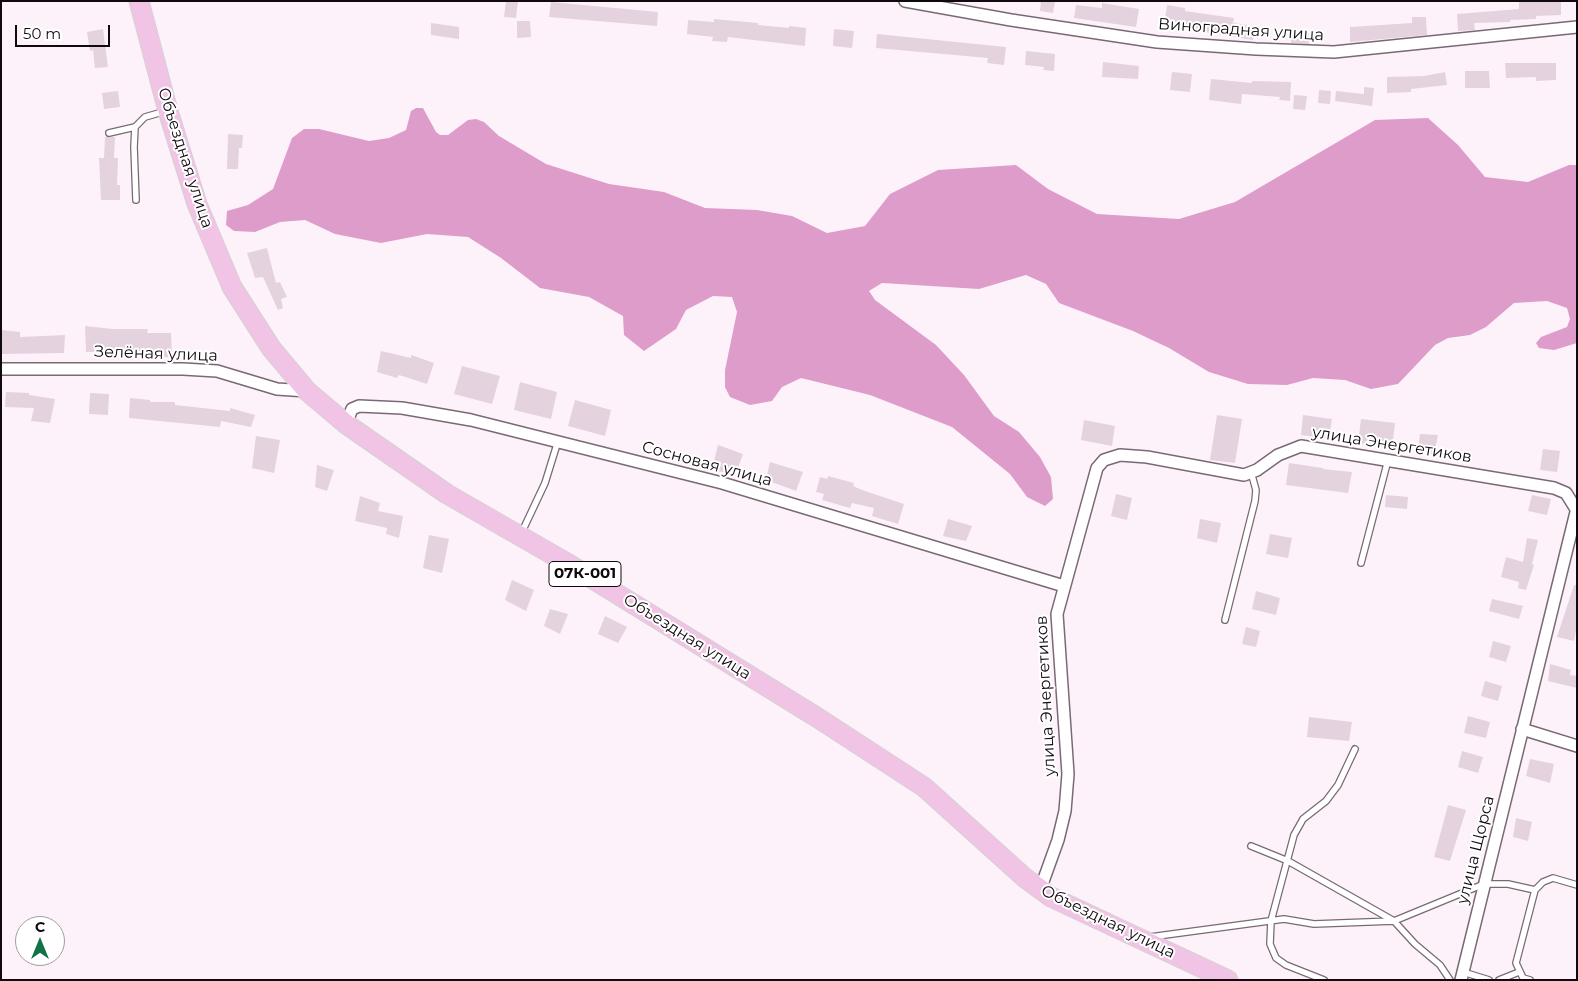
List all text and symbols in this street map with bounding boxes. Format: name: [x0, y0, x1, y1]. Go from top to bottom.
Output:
scale bar: [18, 15, 112, 47]
street label: Виноградная улица: [1157, 15, 1325, 45]
text: 50 m: [23, 24, 61, 43]
street label: Объездная улица: [153, 85, 217, 231]
street label: Зелёная улица: [94, 342, 218, 366]
street label: улица Энергетиков: [1311, 423, 1473, 467]
street label: Сосновая улица: [640, 437, 774, 491]
road number: 07К-001: [549, 562, 621, 586]
street label: Объездная улица: [620, 590, 754, 684]
street label: улица Энергетиков: [1032, 615, 1060, 777]
street label: улица Щорса: [1453, 794, 1499, 906]
street label: Объездная улица: [1038, 881, 1178, 963]
north arrow: [15, 916, 65, 966]
text: С: [35, 918, 45, 936]

